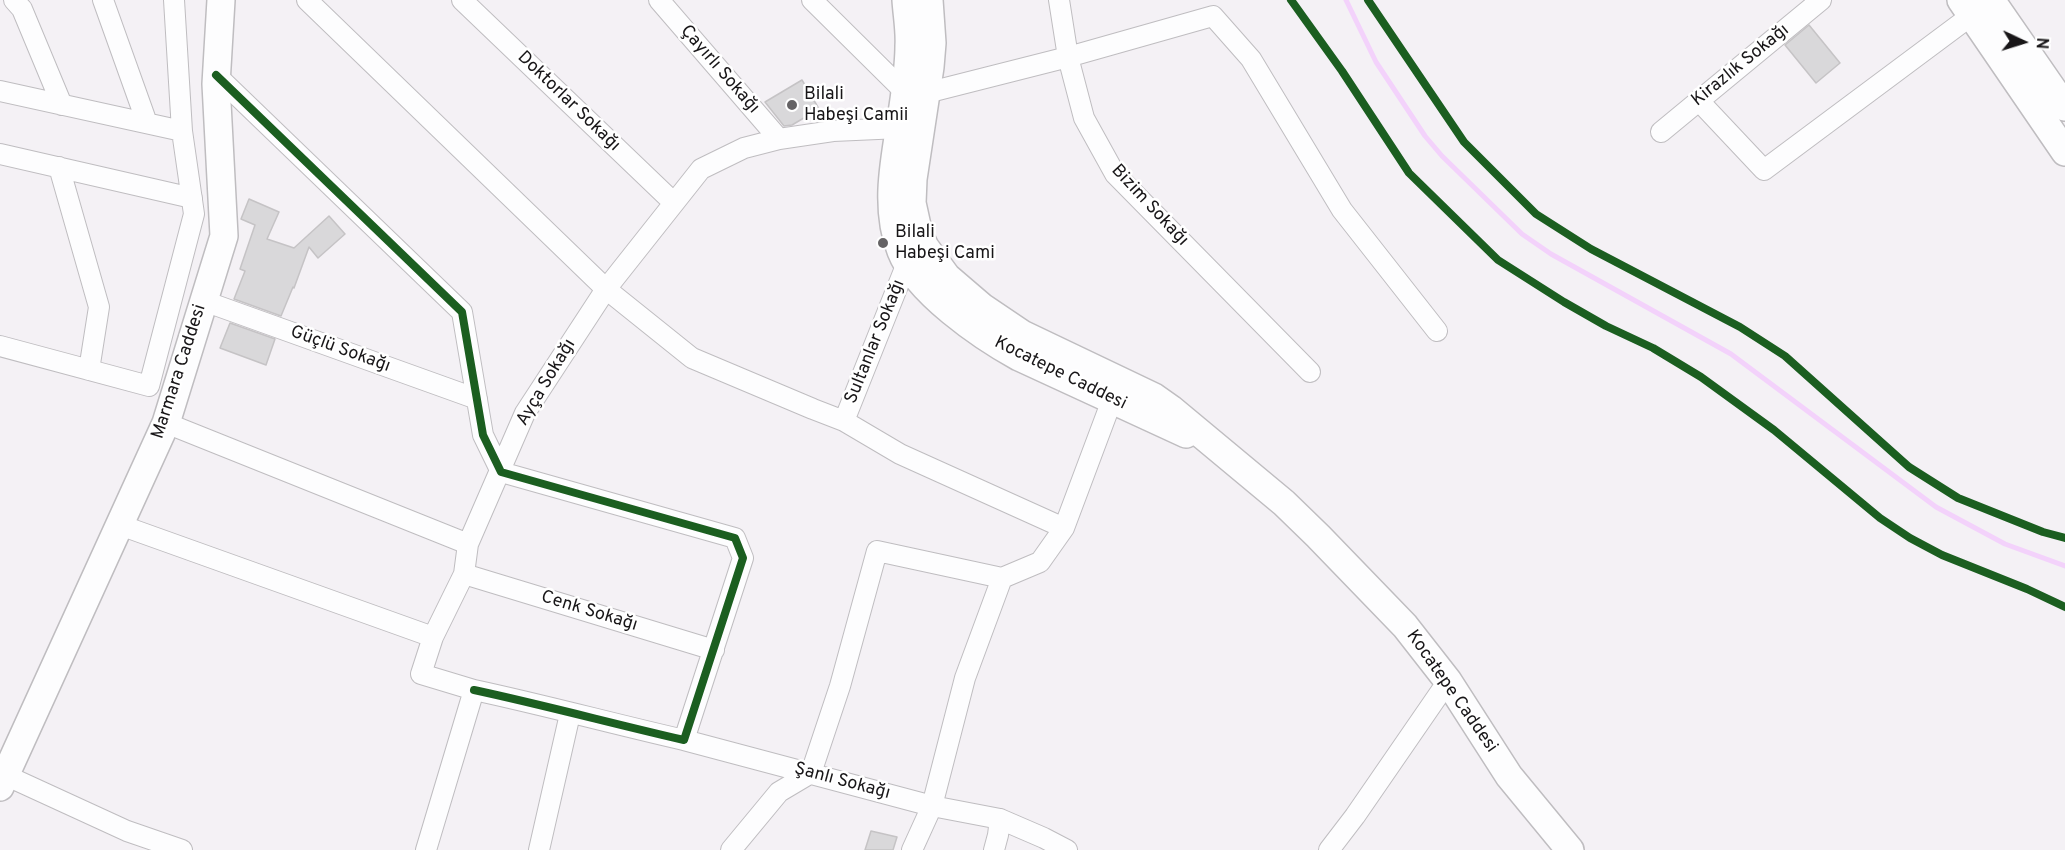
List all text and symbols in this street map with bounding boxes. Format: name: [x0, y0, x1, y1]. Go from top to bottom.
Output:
north arrow: [1993, 12, 2053, 72]
street label: Kirazlık Sokağı: [1688, 20, 1794, 112]
street label: Çayırlı Sokağı: [675, 21, 763, 119]
text: N: [2031, 37, 2051, 50]
street label: Doktorlar Sokağı: [512, 47, 624, 157]
place label: Bilali Habeşi Camii: [804, 84, 908, 127]
marker: Bilali Habeşi Camii: [785, 98, 799, 112]
street label: Bizim Sokağı: [1106, 161, 1192, 251]
place label: Bilali Habeşi Cami: [895, 222, 995, 264]
marker: Bilali Habeşi Cami: [876, 236, 890, 250]
street label: Sultanlar Sokağı: [841, 277, 911, 407]
street label: Marmara Caddesi: [148, 302, 212, 442]
street label: Güçlü Sokağı: [287, 322, 393, 378]
street label: Kocatepe Caddesi: [990, 333, 1130, 415]
street label: Ayça Sokağı: [513, 336, 581, 430]
street label: Cenk Sokağı: [538, 587, 640, 637]
street label: Kocatepe Caddesi: [1401, 627, 1501, 757]
street label: Şanlı Sokağı: [792, 759, 892, 805]

